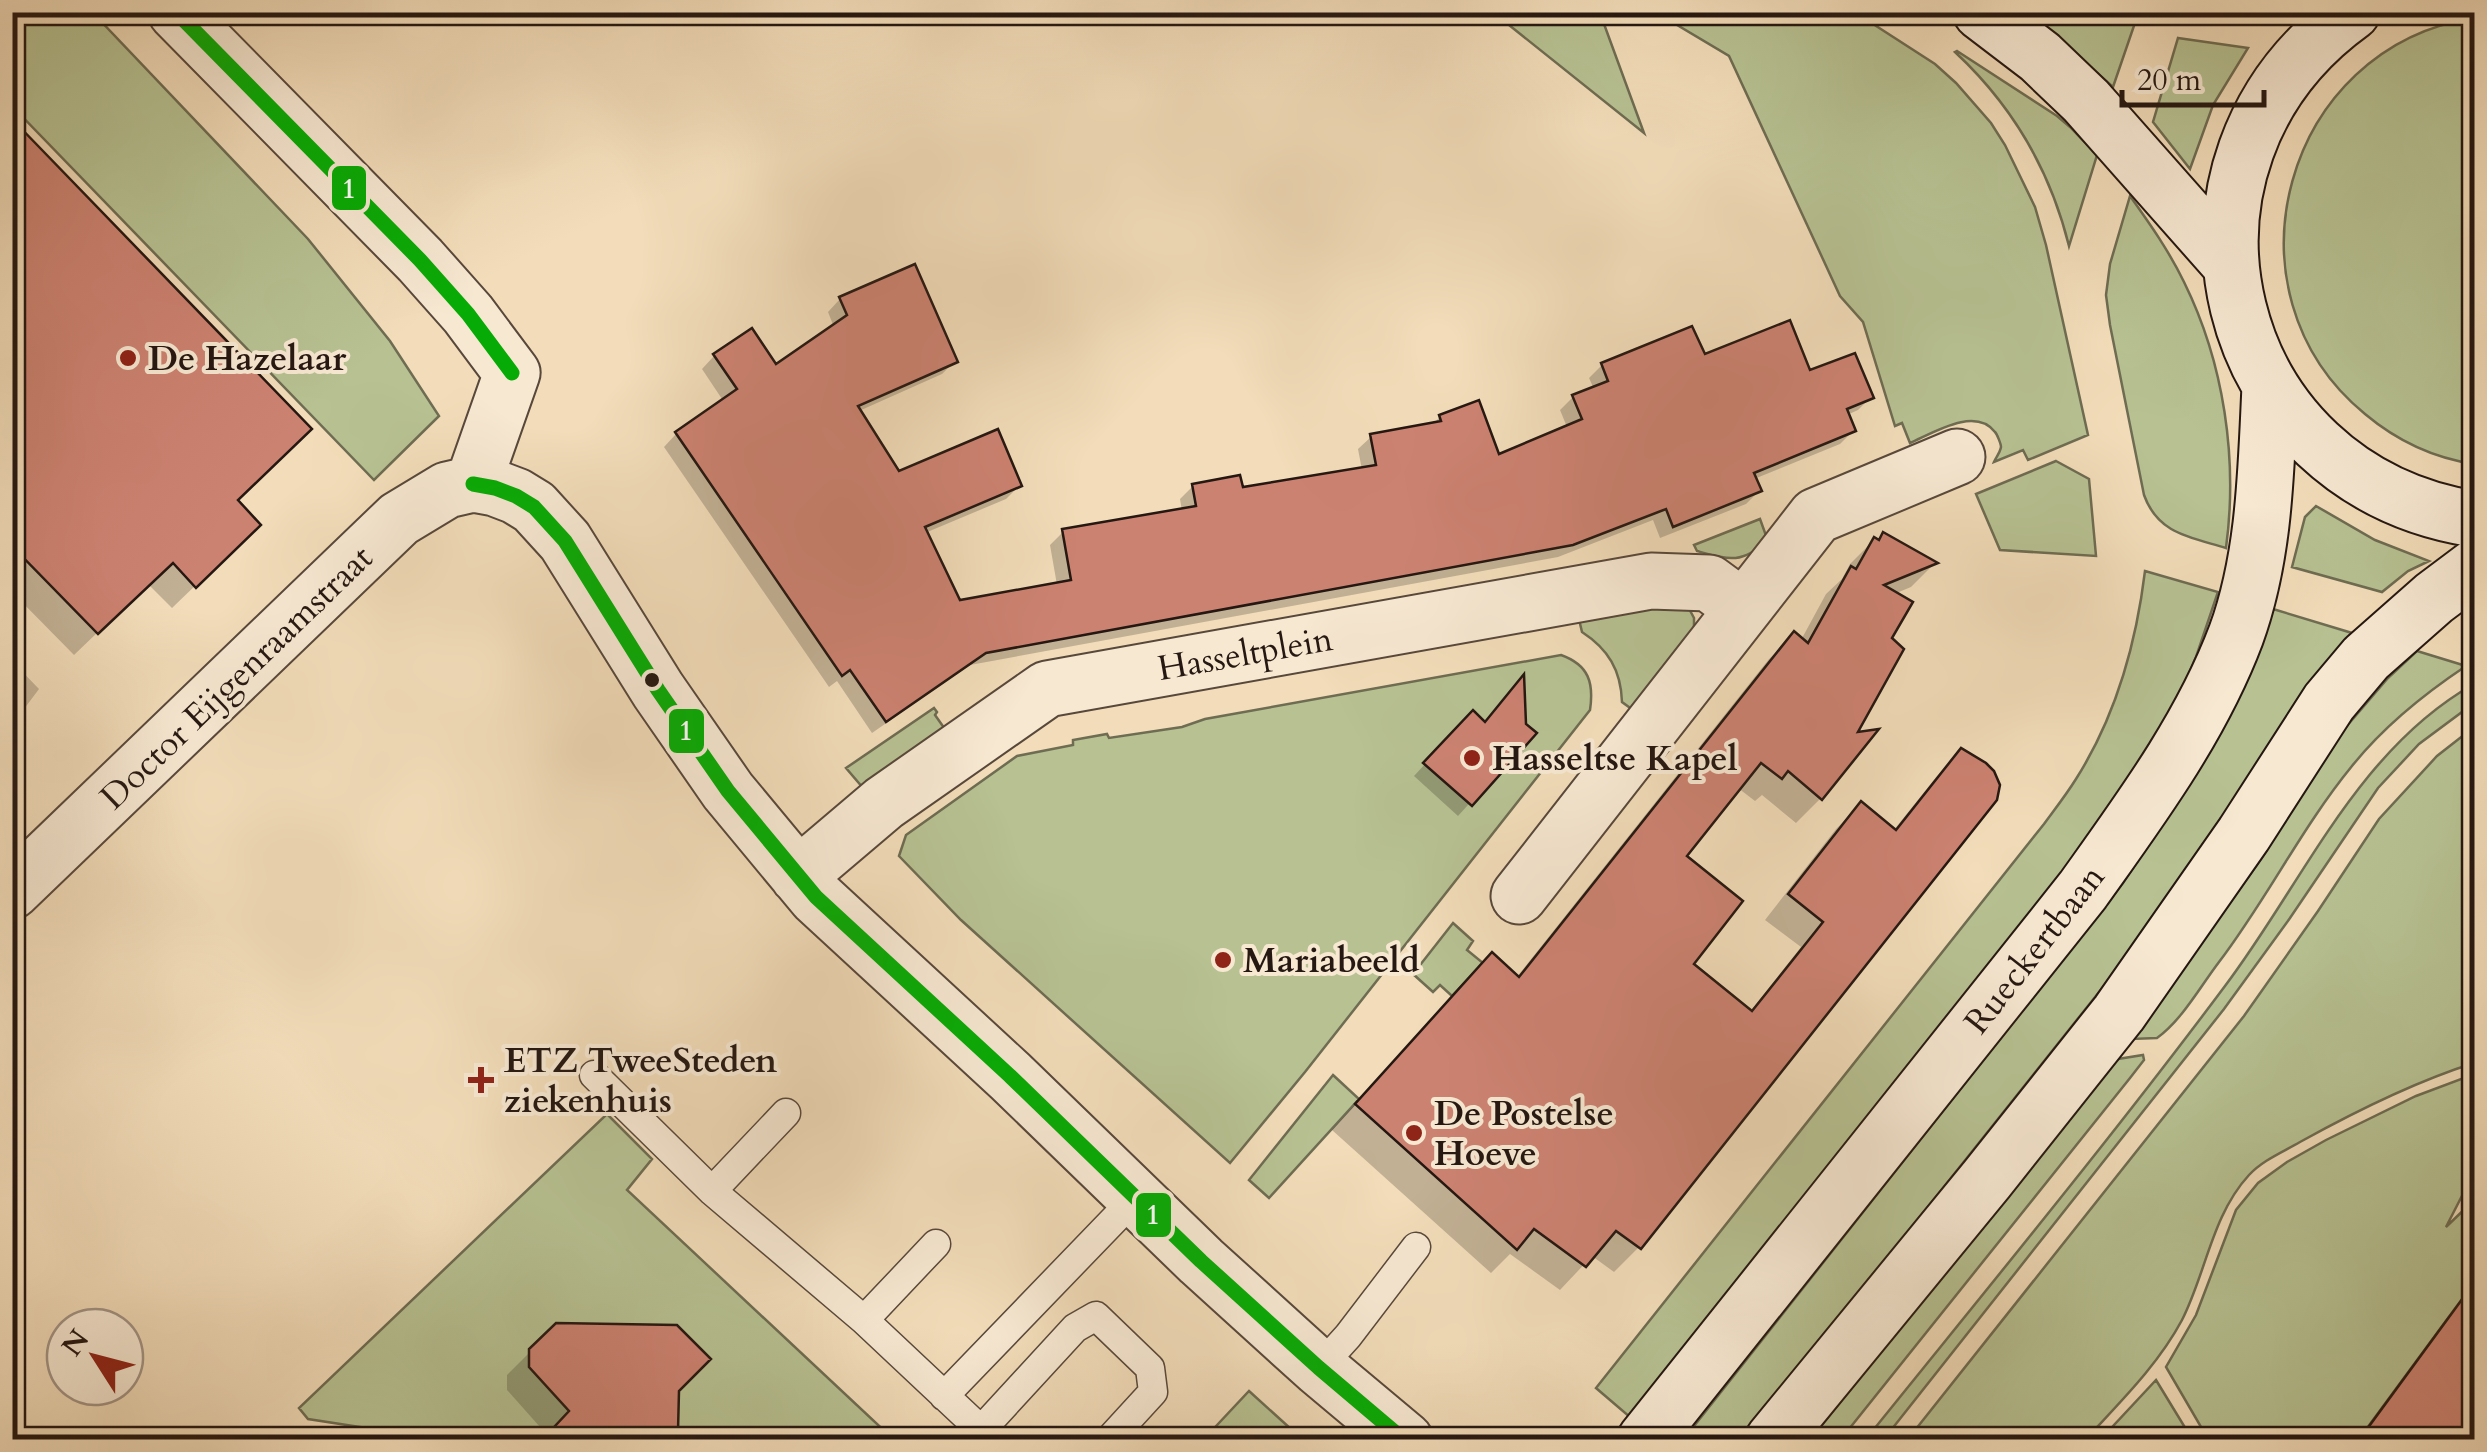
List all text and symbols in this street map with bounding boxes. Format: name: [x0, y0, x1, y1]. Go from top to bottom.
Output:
scale bar: [2122, 45, 2264, 107]
text: 20 m: [2137, 60, 2202, 101]
line badge: 1: [330, 164, 368, 212]
text: 1: [342, 170, 356, 208]
place label: De Hazelaar: [148, 335, 347, 383]
marker: De Hazelaar: [117, 347, 139, 369]
street label: Doctor Eijgenraamstraat: [90, 535, 383, 821]
street label: Hasseltplein: [1154, 615, 1337, 693]
unlabelled marker: [642, 670, 662, 690]
line badge: 1: [667, 707, 706, 755]
text: 1: [679, 712, 693, 750]
place label: Hasseltse Kapel: [1492, 735, 1738, 783]
marker: Hasseltse Kapel: [1461, 747, 1483, 769]
street label: Rueckertbaan: [1953, 855, 2116, 1044]
place label: Mariabeeld: [1243, 937, 1420, 985]
marker: Mariabeeld: [1212, 949, 1234, 971]
place label: ETZ TweeSteden ziekenhuis: [504, 1037, 778, 1125]
marker: ETZ TweeSteden ziekenhuis: [468, 1067, 494, 1093]
place label: De Postelse Hoeve: [1434, 1090, 1614, 1178]
marker: De Postelse Hoeve: [1403, 1122, 1425, 1144]
line badge: 1: [1134, 1191, 1173, 1239]
text: 1: [1146, 1196, 1160, 1234]
north arrow: [45, 1307, 145, 1407]
text: N: [53, 1322, 98, 1364]

